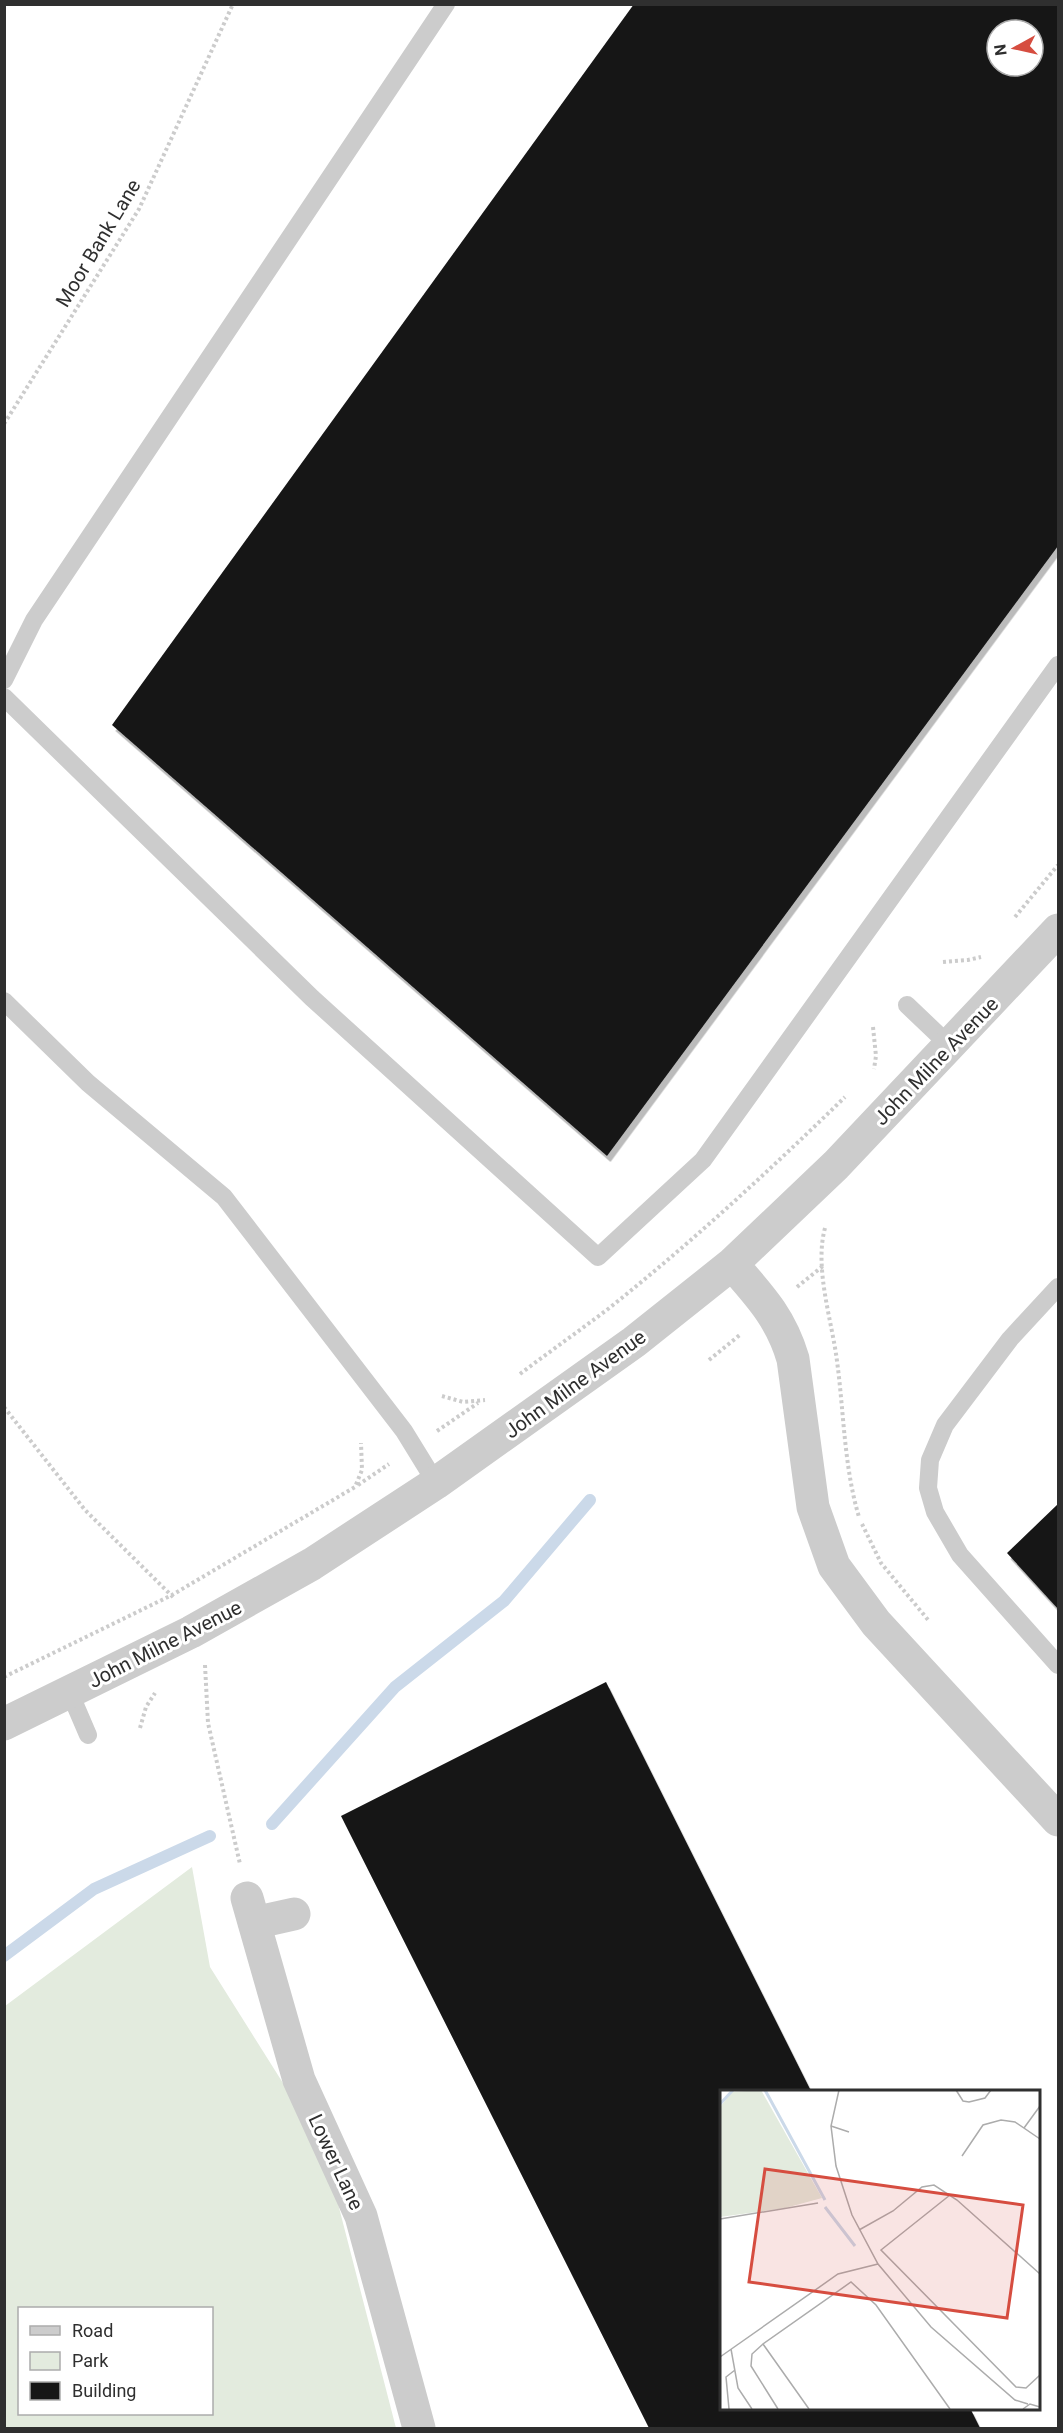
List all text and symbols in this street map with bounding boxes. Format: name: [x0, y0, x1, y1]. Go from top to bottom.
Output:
north arrow: [985, 18, 1045, 78]
text: N: [990, 43, 1011, 57]
street label: Moor Bank Lane: [50, 175, 146, 311]
street label: John Milne Avenue: [869, 992, 1003, 1130]
street label: John Milne Avenue: [500, 1325, 650, 1443]
street label: John Milne Avenue: [84, 1595, 246, 1693]
inset map: [720, 2090, 1039, 2409]
street label: Lower Lane: [303, 2110, 369, 2214]
legend: [18, 2307, 213, 2415]
text: Road: [72, 2320, 113, 2341]
text: Park: [72, 2350, 109, 2371]
text: Building: [72, 2380, 136, 2401]

